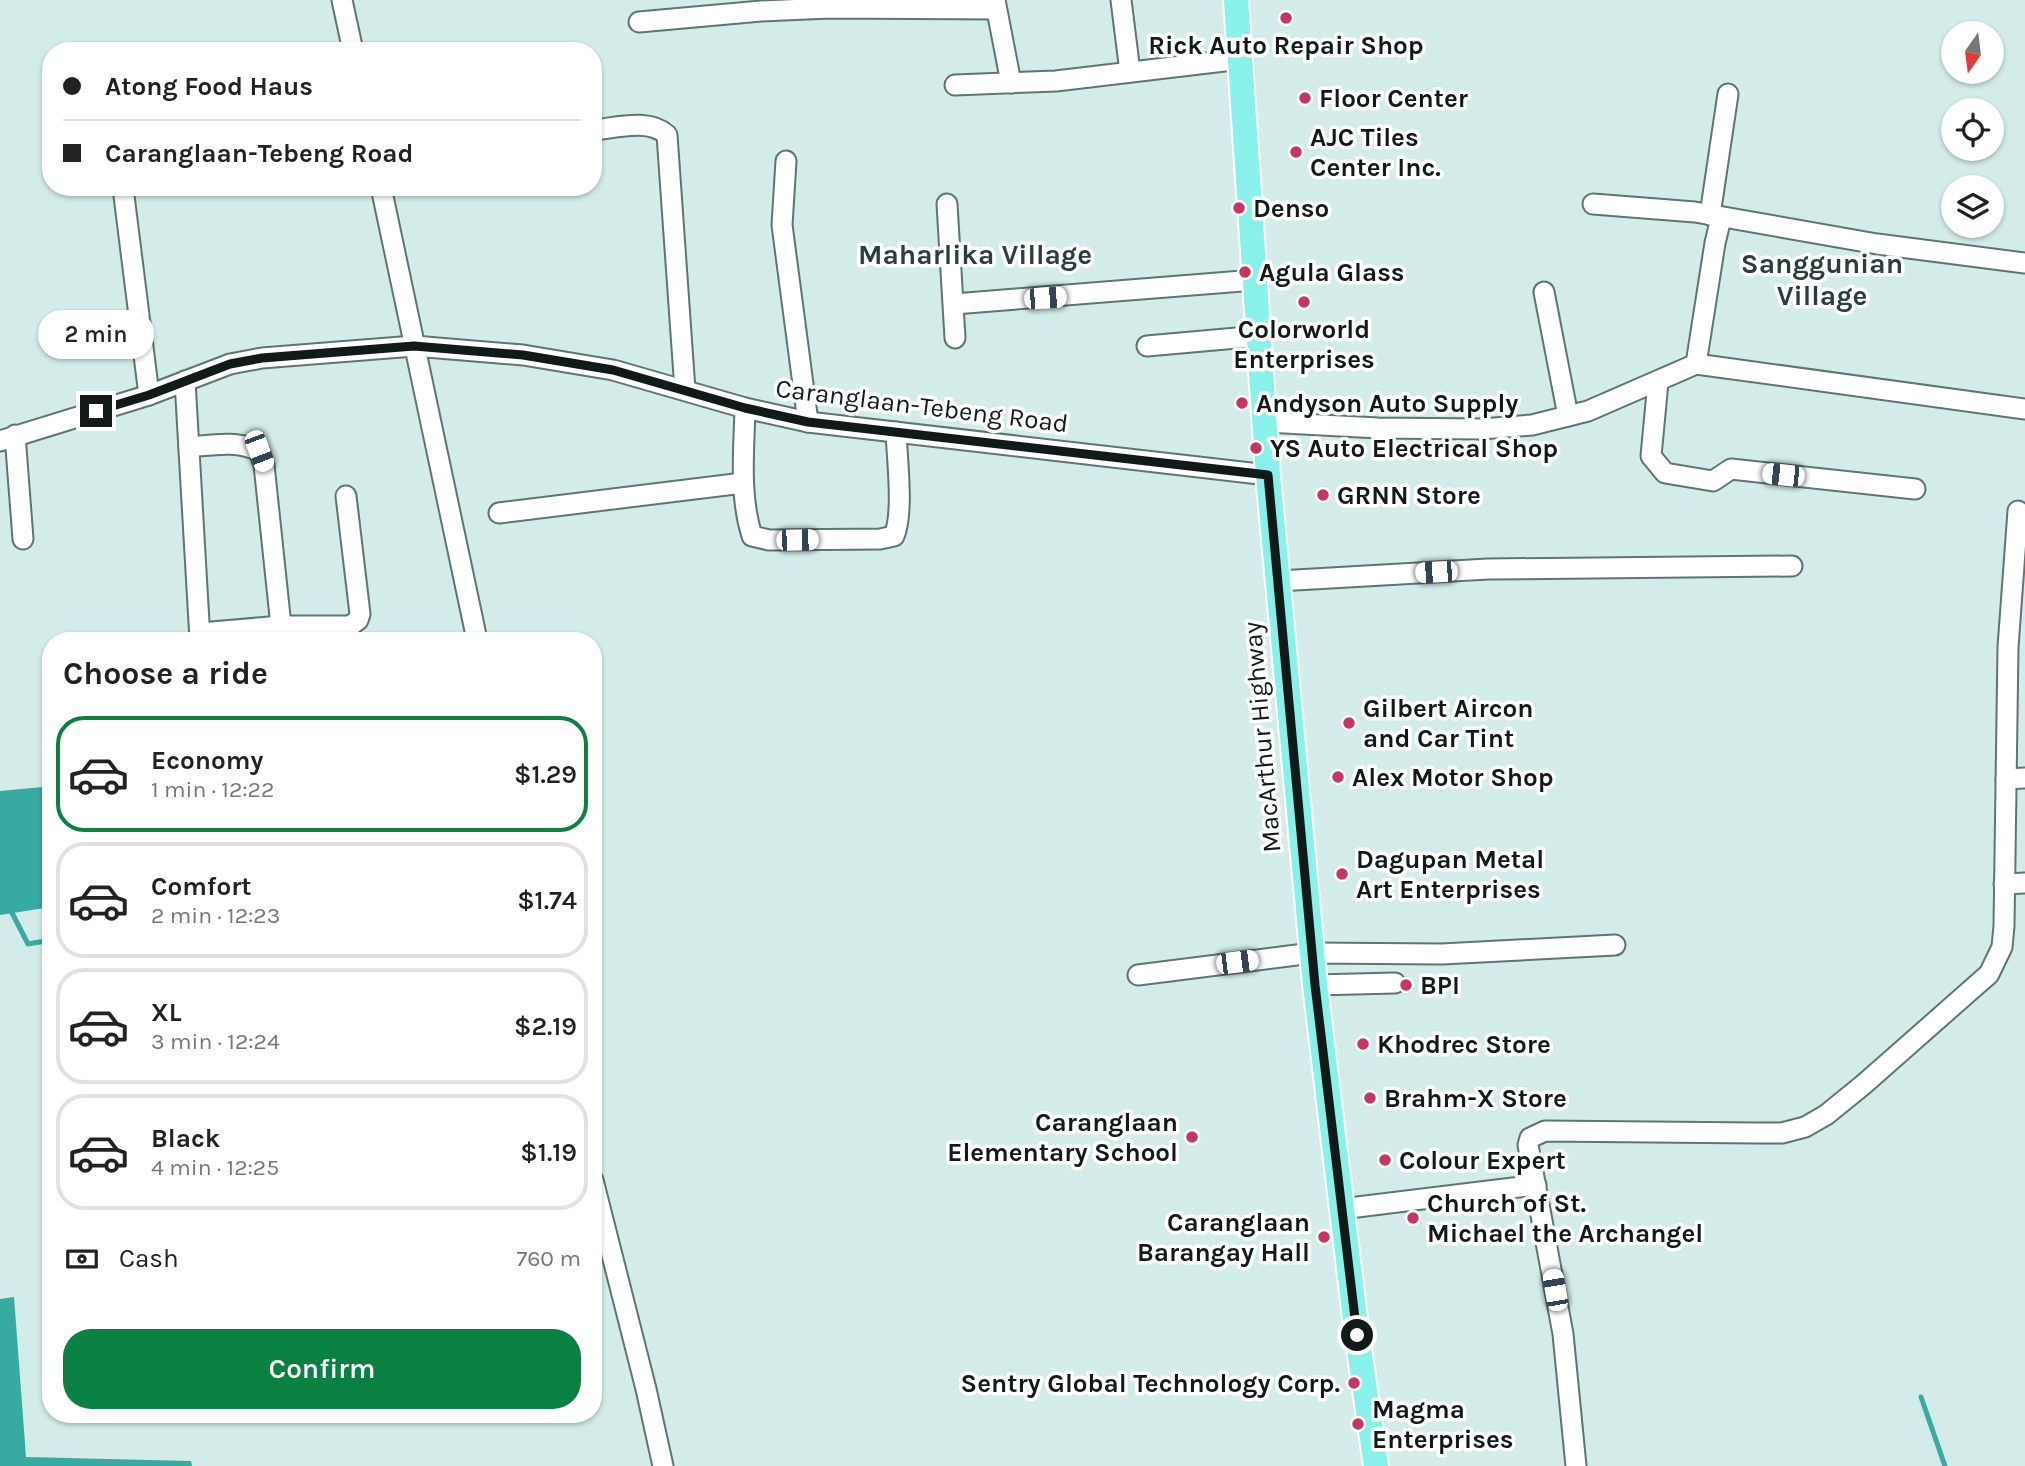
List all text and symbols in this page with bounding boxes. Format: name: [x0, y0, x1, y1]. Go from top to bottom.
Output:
marker: Rick Auto Repair Shop: [1278, 10, 1294, 26]
north arrow: [1941, 21, 2004, 84]
map controls: [1941, 21, 2004, 238]
place label: Rick Auto Repair Shop: [1148, 30, 1424, 61]
text: Atong Food Haus: [105, 71, 313, 102]
place label: Floor Center: [1319, 83, 1469, 114]
marker: Floor Center: [1297, 90, 1313, 106]
button: locate: [1941, 98, 2004, 161]
place label: AJC Tiles Center Inc.: [1310, 122, 1441, 183]
text: Caranglaan-Tebeng Road: [105, 138, 413, 169]
marker: AJC Tiles Center Inc.: [1288, 144, 1304, 160]
button: layers: [1941, 175, 2004, 238]
place label: Denso: [1253, 193, 1329, 224]
marker: Denso: [1231, 200, 1247, 216]
district label: Maharlika Village: [858, 238, 1092, 271]
district label: Sanggunian Village: [1741, 247, 1903, 312]
place label: Agula Glass: [1259, 257, 1405, 288]
marker: Agula Glass: [1237, 264, 1253, 280]
car: [1024, 286, 1067, 310]
marker: Colorworld Enterprises: [1296, 294, 1312, 310]
callout: 2 min: [38, 310, 154, 358]
place label: Colorworld Enterprises: [1233, 314, 1375, 375]
text: 2 min: [65, 321, 127, 348]
street label: Caranglaan-Tebeng Road: [774, 373, 1070, 439]
place label: Andyson Auto Supply: [1256, 388, 1518, 419]
route end: [80, 395, 112, 427]
marker: Andyson Auto Supply: [1234, 395, 1250, 411]
car: [242, 428, 277, 474]
place label: YS Auto Electrical Shop: [1270, 433, 1558, 464]
marker: YS Auto Electrical Shop: [1248, 440, 1264, 456]
car: [1762, 462, 1805, 488]
place label: GRNN Store: [1337, 480, 1481, 511]
marker: GRNN Store: [1315, 487, 1331, 503]
car: [776, 529, 819, 551]
car: [1415, 560, 1458, 584]
street label: MacArthur Highway: [1236, 620, 1288, 854]
text: Choose a ride: [63, 655, 268, 692]
place label: Gilbert Aircon and Car Tint: [1363, 693, 1534, 754]
marker: Gilbert Aircon and Car Tint: [1341, 715, 1357, 731]
icon: car: [67, 743, 130, 806]
text: Economy: [151, 745, 263, 776]
text: $1.29: [514, 759, 577, 790]
place label: Alex Motor Shop: [1352, 762, 1554, 793]
marker: Alex Motor Shop: [1330, 769, 1346, 785]
text: 1 min · 12:22: [151, 776, 274, 803]
place label: Dagupan Metal Art Enterprises: [1356, 844, 1544, 905]
marker: Dagupan Metal Art Enterprises: [1334, 866, 1350, 882]
icon: car: [67, 869, 130, 932]
text: Comfort: [151, 871, 252, 902]
text: $1.74: [517, 885, 577, 916]
text: 2 min · 12:23: [151, 902, 280, 929]
car: [1215, 949, 1260, 975]
place label: BPI: [1420, 970, 1460, 1001]
marker: BPI: [1398, 977, 1414, 993]
icon: car: [67, 995, 130, 1058]
text: XL: [151, 997, 182, 1028]
text: $2.19: [514, 1011, 577, 1042]
text: 3 min · 12:24: [151, 1028, 280, 1055]
place label: Khodrec Store: [1377, 1029, 1551, 1060]
marker: Khodrec Store: [1355, 1036, 1371, 1052]
place label: Brahm-X Store: [1384, 1083, 1567, 1114]
marker: Brahm-X Store: [1362, 1090, 1378, 1106]
place label: Caranglaan Elementary School: [947, 1107, 1178, 1168]
icon: car: [67, 1121, 130, 1184]
text: Black: [151, 1123, 220, 1154]
marker: Caranglaan Elementary School: [1184, 1129, 1200, 1145]
text: $1.19: [520, 1137, 577, 1168]
place label: Colour Expert: [1399, 1145, 1566, 1176]
marker: Colour Expert: [1377, 1152, 1393, 1168]
text: 4 min · 12:25: [151, 1154, 279, 1181]
place label: Church of St. Michael the Archangel: [1427, 1188, 1703, 1249]
place label: Caranglaan Barangay Hall: [1137, 1207, 1310, 1268]
marker: Church of St. Michael the Archangel: [1405, 1210, 1421, 1226]
marker: Caranglaan Barangay Hall: [1316, 1229, 1332, 1245]
icon: cash: [63, 1240, 101, 1278]
text: Cash: [119, 1243, 179, 1274]
text: 760 m: [516, 1245, 581, 1272]
car: [1542, 1267, 1569, 1313]
route start: [1341, 1319, 1373, 1351]
button: Confirm: [63, 1329, 581, 1409]
place label: Sentry Global Technology Corp.: [961, 1368, 1340, 1399]
marker: Sentry Global Technology Corp.: [1346, 1375, 1362, 1391]
place label: Magma Enterprises: [1372, 1394, 1514, 1455]
marker: Magma Enterprises: [1350, 1416, 1366, 1432]

